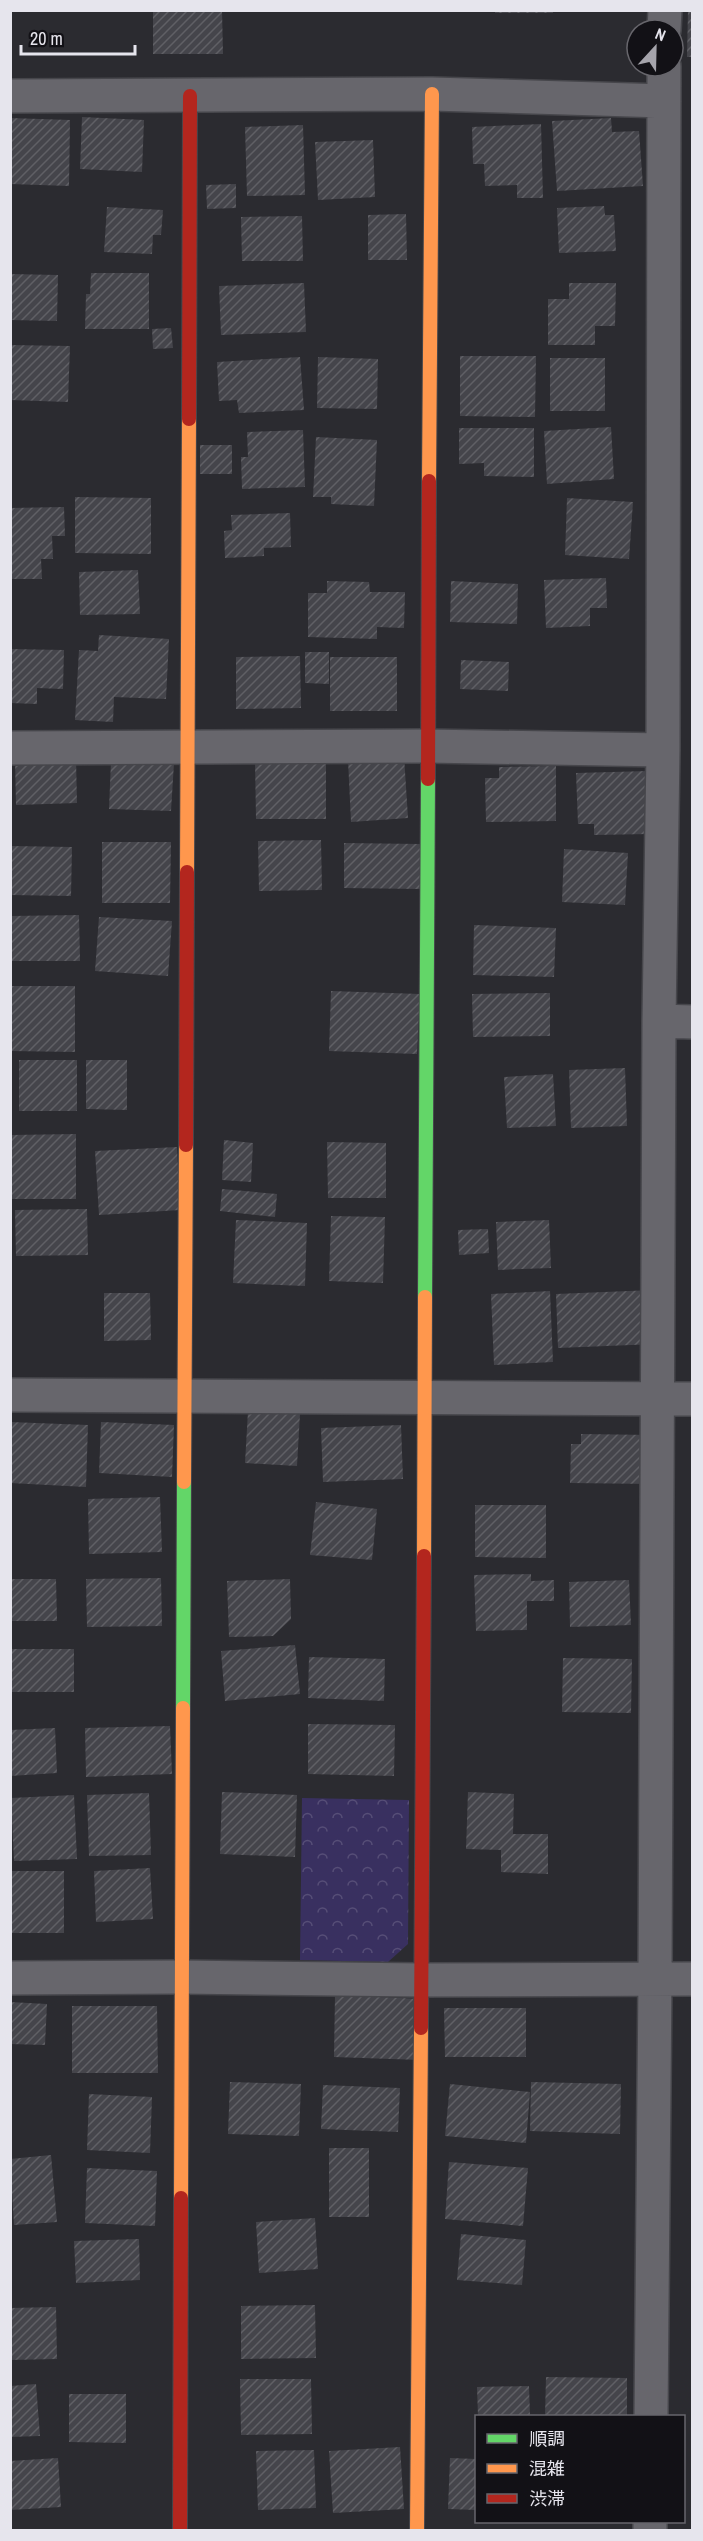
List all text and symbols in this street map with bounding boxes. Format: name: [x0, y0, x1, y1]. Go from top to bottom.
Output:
scale bar: [21, 18, 135, 56]
north arrow: [625, 18, 685, 78]
text: N: [652, 22, 669, 46]
text: 20 m: [30, 26, 63, 51]
legend: [475, 2415, 685, 2523]
text: 順調: [529, 2426, 565, 2451]
text: 混雑: [529, 2456, 565, 2481]
text: 渋滞: [529, 2486, 565, 2511]

